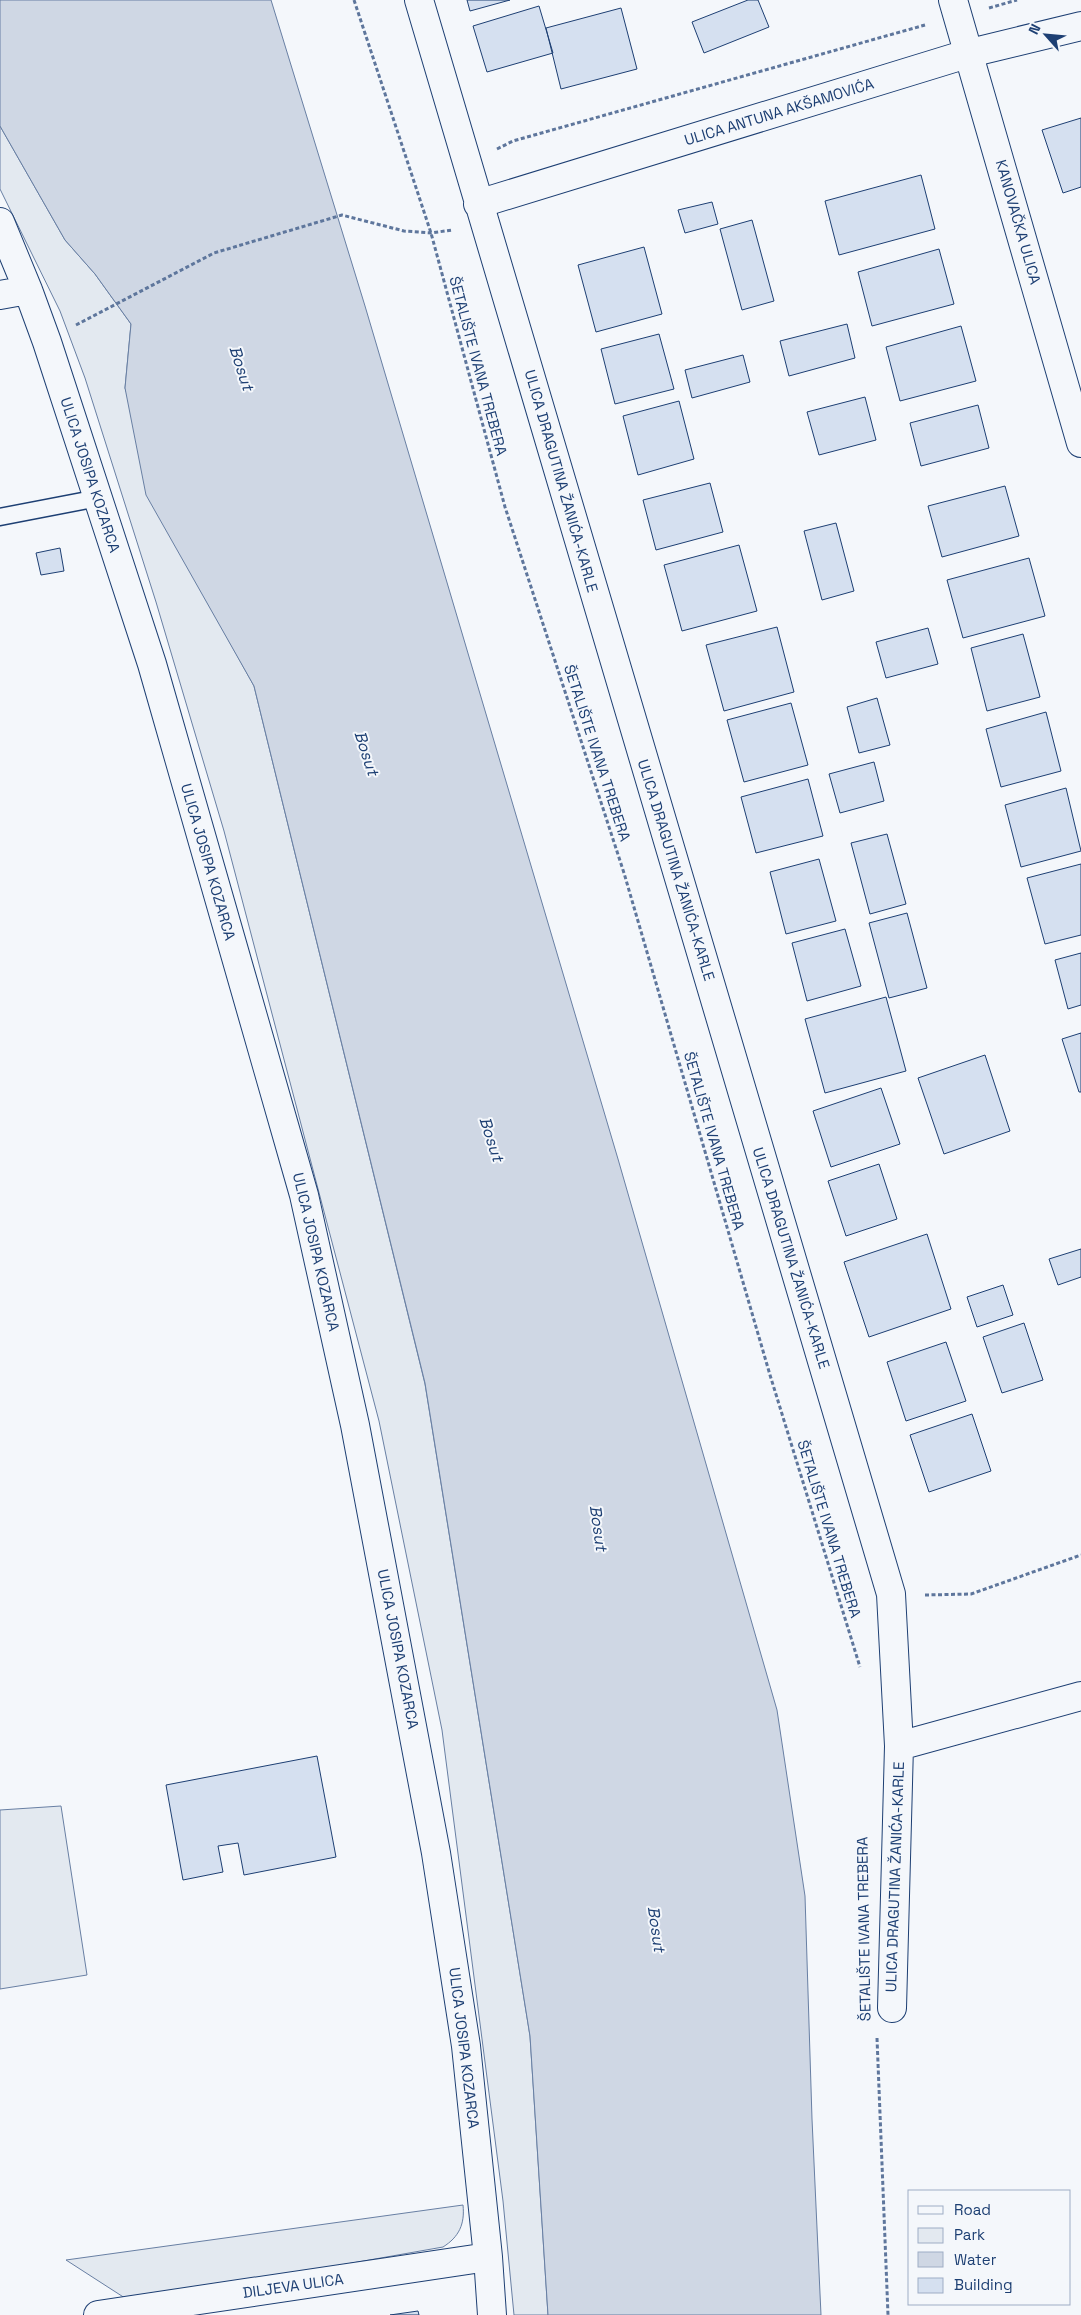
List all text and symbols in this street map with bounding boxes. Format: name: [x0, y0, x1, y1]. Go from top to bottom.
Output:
north arrow: [1021, 10, 1071, 60]
text: N: [1024, 21, 1045, 37]
street label: ULICA ANTUNA AKŠAMOVIĆA: [682, 73, 876, 149]
street label: KANOVAČKA ULICA: [992, 157, 1046, 287]
street label: ŠETALIŠTE IVANA TREBERA: [445, 274, 512, 458]
water label: Bosut: [224, 343, 259, 395]
street label: ULICA DRAGUTINA ŽANIĆA-KARLE: [521, 367, 602, 594]
street label: ULICA JOSIPA KOZARCA: [56, 395, 125, 556]
street label: ŠETALIŠTE IVANA TREBERA: [560, 662, 635, 844]
water label: Bosut: [349, 728, 384, 780]
street label: ULICA DRAGUTINA ŽANIĆA-KARLE: [634, 757, 719, 983]
street label: ULICA JOSIPA KOZARCA: [177, 781, 240, 943]
street label: ŠETALIŠTE IVANA TREBERA: [680, 1049, 749, 1233]
water label: Bosut: [474, 1114, 509, 1166]
street label: ULICA DRAGUTINA ŽANIĆA-KARLE: [749, 1145, 834, 1371]
street label: ULICA JOSIPA KOZARCA: [289, 1171, 344, 1334]
street label: ŠETALIŠTE IVANA TREBERA: [793, 1438, 866, 1621]
water label: Bosut: [585, 1504, 612, 1554]
street label: ULICA JOSIPA KOZARCA: [374, 1567, 423, 1731]
street label: ULICA DRAGUTINA ŽANIĆA-KARLE: [881, 1761, 908, 1993]
street label: ŠETALIŠTE IVANA TREBERA: [852, 1836, 875, 2022]
water label: Bosut: [643, 1905, 670, 1955]
street label: ULICA JOSIPA KOZARCA: [445, 1966, 484, 2130]
legend: [908, 2190, 1071, 2305]
text: Road: [954, 2200, 991, 2219]
text: Park: [954, 2225, 985, 2244]
text: Water: [954, 2250, 997, 2269]
street label: DILJEVA ULICA: [241, 2269, 345, 2302]
text: Building: [954, 2275, 1013, 2294]

